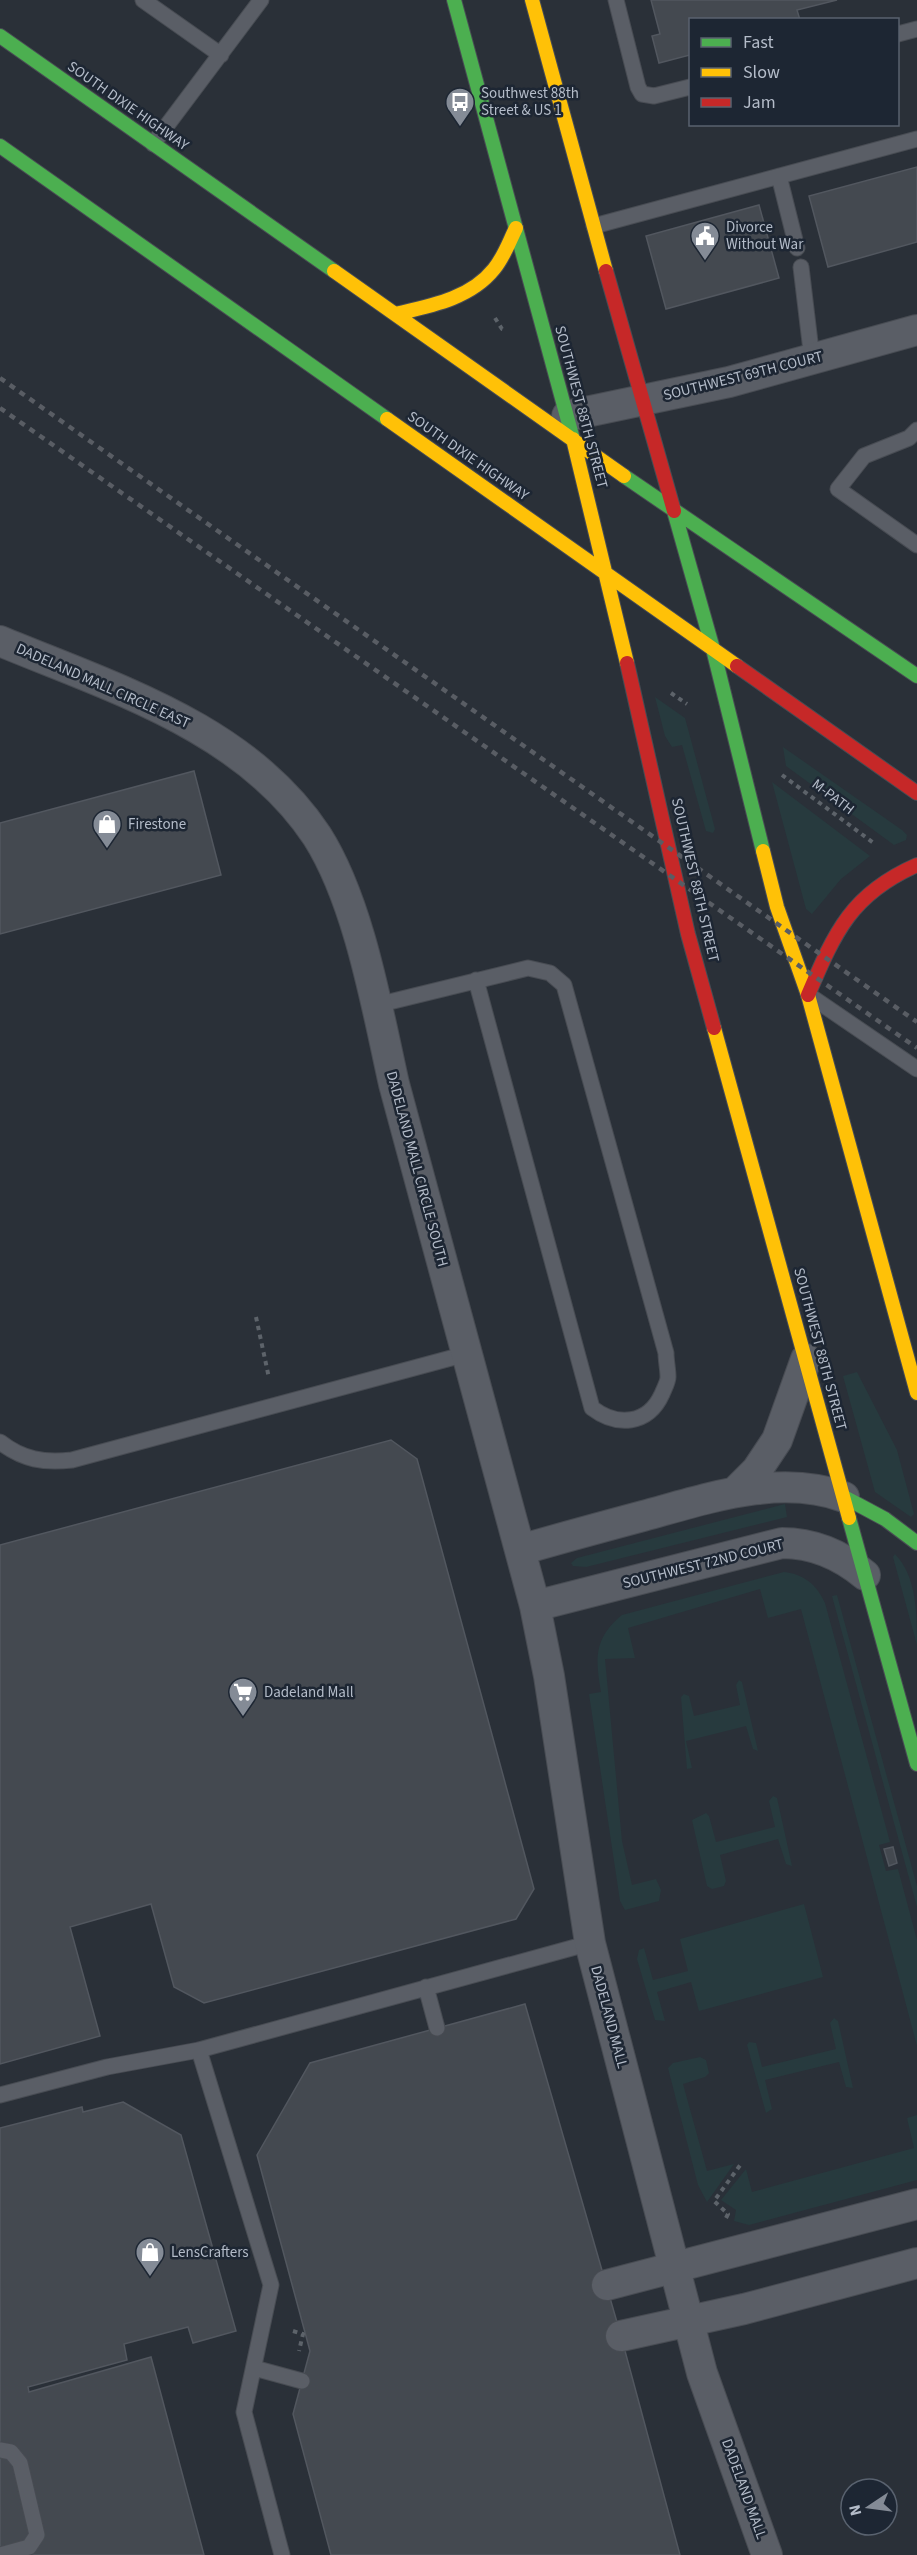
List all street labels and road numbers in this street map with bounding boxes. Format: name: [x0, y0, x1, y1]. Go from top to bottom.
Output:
street label: SOUTH DIXIE HIGHWAY: [63, 56, 194, 156]
street label: SOUTHWEST 88TH STREET: [549, 323, 613, 491]
street label: SOUTHWEST 69TH COURT: [661, 346, 825, 406]
street label: SOUTH DIXIE HIGHWAY: [403, 406, 534, 506]
street label: DADELAND MALL CIRCLE EAST: [13, 638, 193, 734]
street label: M-PATH: [807, 774, 859, 820]
street label: SOUTHWEST 88TH STREET: [666, 796, 724, 964]
street label: DADELAND MALL CIRCLE SOUTH: [381, 1069, 453, 1269]
street label: SOUTHWEST 88TH STREET: [788, 1265, 852, 1433]
street label: SOUTHWEST 72ND COURT: [620, 1534, 786, 1594]
street label: DADELAND MALL: [585, 1963, 633, 2071]
street label: DADELAND MALL: [716, 2436, 772, 2542]

